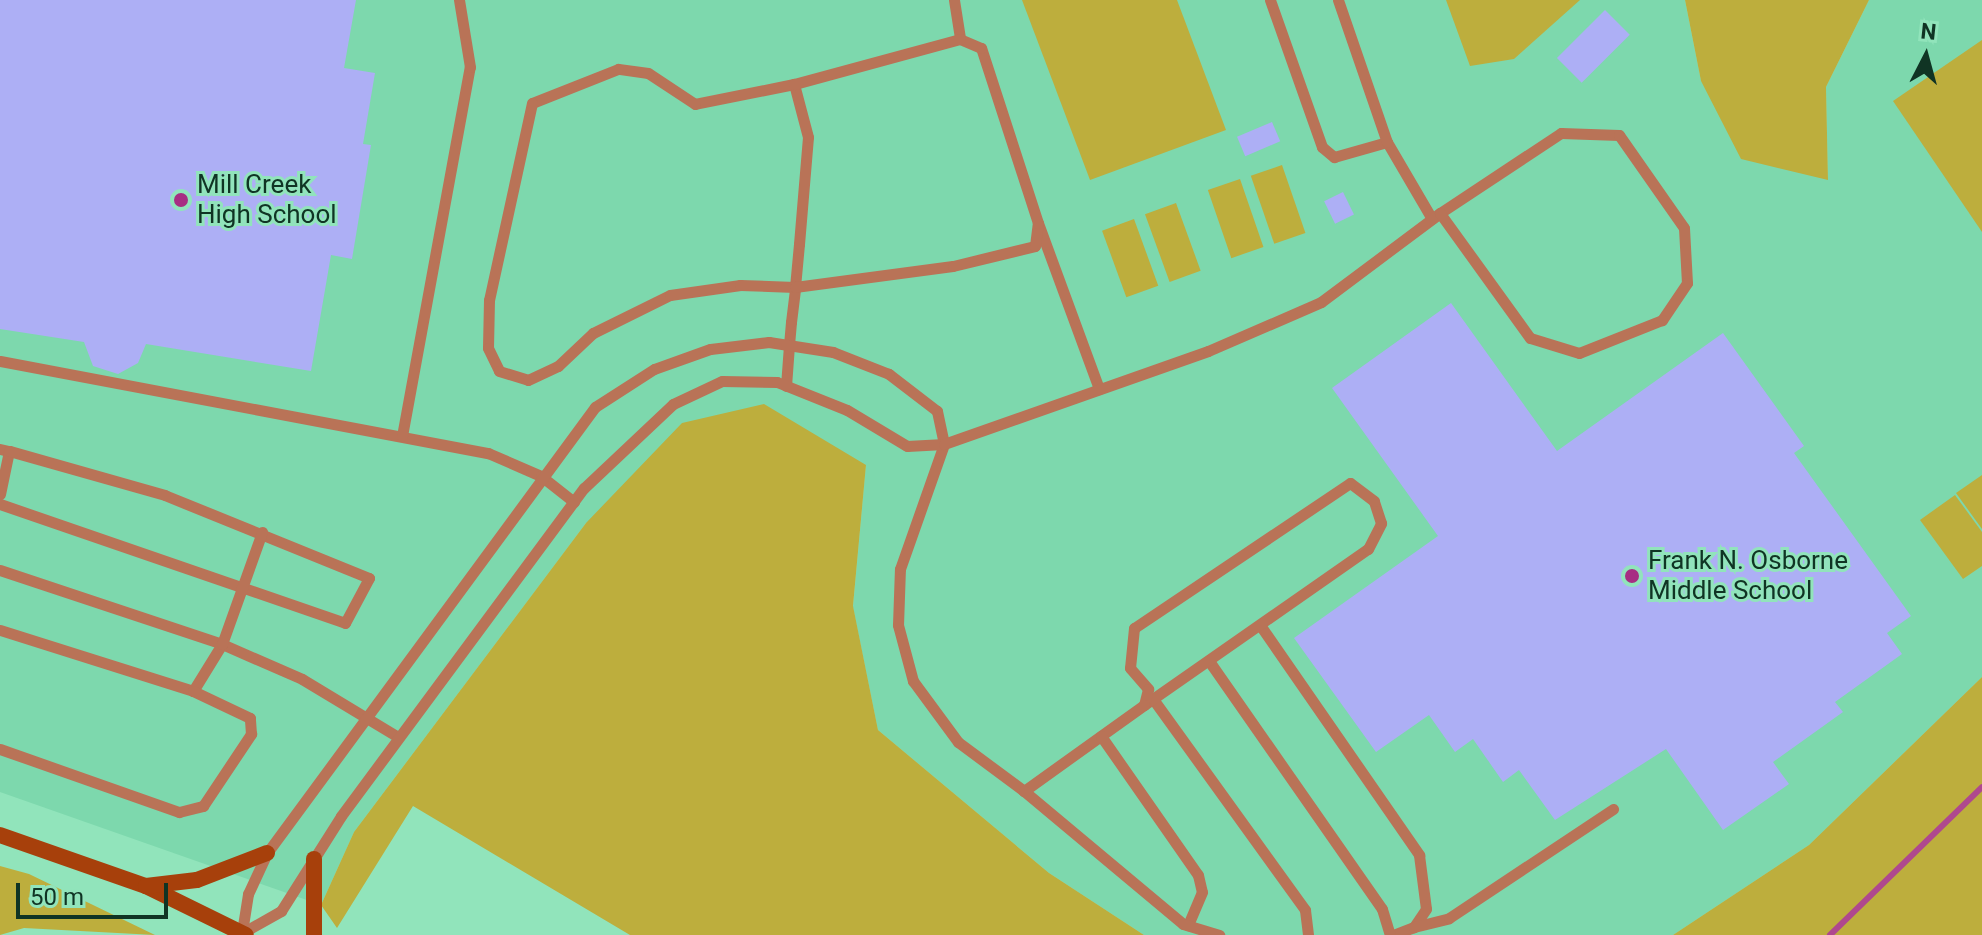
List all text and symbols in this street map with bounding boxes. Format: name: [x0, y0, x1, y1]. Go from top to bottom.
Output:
north arrow: [1886, 16, 1966, 96]
text: N: [1920, 18, 1938, 45]
place label: Mill Creek High School: [197, 169, 337, 230]
marker: Mill Creek High School: [172, 191, 190, 209]
place label: Frank N. Osborne Middle School: [1648, 545, 1848, 606]
marker: Frank N. Osborne Middle School: [1623, 567, 1641, 585]
scale bar: [20, 867, 172, 917]
text: 50 m: [30, 883, 84, 911]

